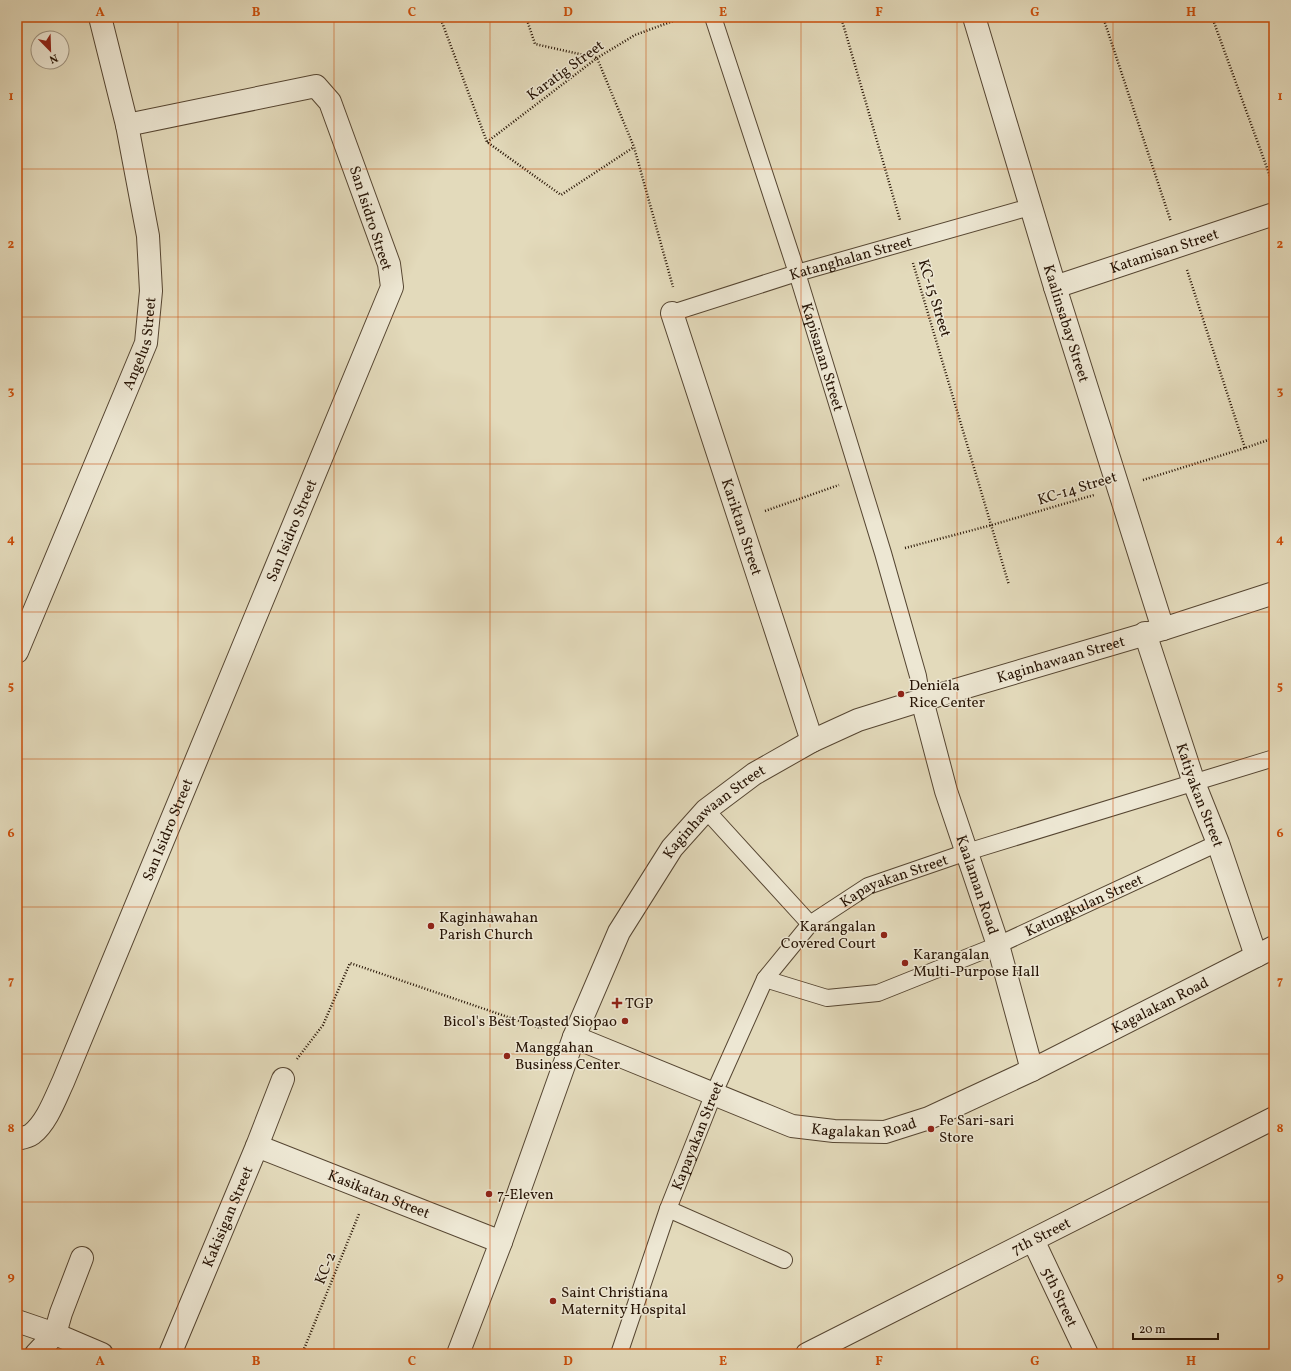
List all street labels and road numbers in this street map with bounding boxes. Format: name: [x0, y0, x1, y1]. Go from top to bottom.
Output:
street label: Karatig Street: [523, 36, 609, 106]
street label: San Isidro Street: [343, 163, 396, 274]
street label: Katamisan Street: [1108, 224, 1222, 280]
street label: Katanghalan Street: [787, 232, 915, 287]
street label: KC-15 Street: [912, 257, 955, 340]
street label: Kaalinsabay Street: [1037, 262, 1093, 385]
street label: Angelus Street: [118, 296, 162, 394]
street label: Kapisanan Street: [795, 300, 848, 414]
street label: KC-14 Street: [1035, 467, 1120, 511]
street label: San Isidro Street: [262, 476, 323, 585]
street label: Kariktan Street: [715, 476, 766, 578]
street label: Kaginhawaan Street: [994, 632, 1128, 689]
street label: Katiyakan Street: [1170, 741, 1228, 850]
street label: Kaginhawaan Street: [659, 761, 770, 863]
street label: San Isidro Street: [138, 776, 199, 885]
street label: Kaalaman Road: [950, 833, 1003, 938]
street label: Kapayakan Street: [836, 850, 951, 914]
street label: Katungkulan Street: [1022, 870, 1147, 943]
street label: Kagalakan Road: [1108, 973, 1213, 1040]
street label: Kapayakan Street: [667, 1078, 730, 1194]
street label: Kagalakan Road: [810, 1114, 920, 1144]
street label: Kakisigan Street: [198, 1163, 259, 1271]
street label: Kasikatan Street: [324, 1166, 433, 1225]
street label: 7th Street: [1008, 1213, 1075, 1261]
street label: KC-2: [310, 1249, 342, 1288]
street label: 5th Street: [1035, 1264, 1082, 1331]

